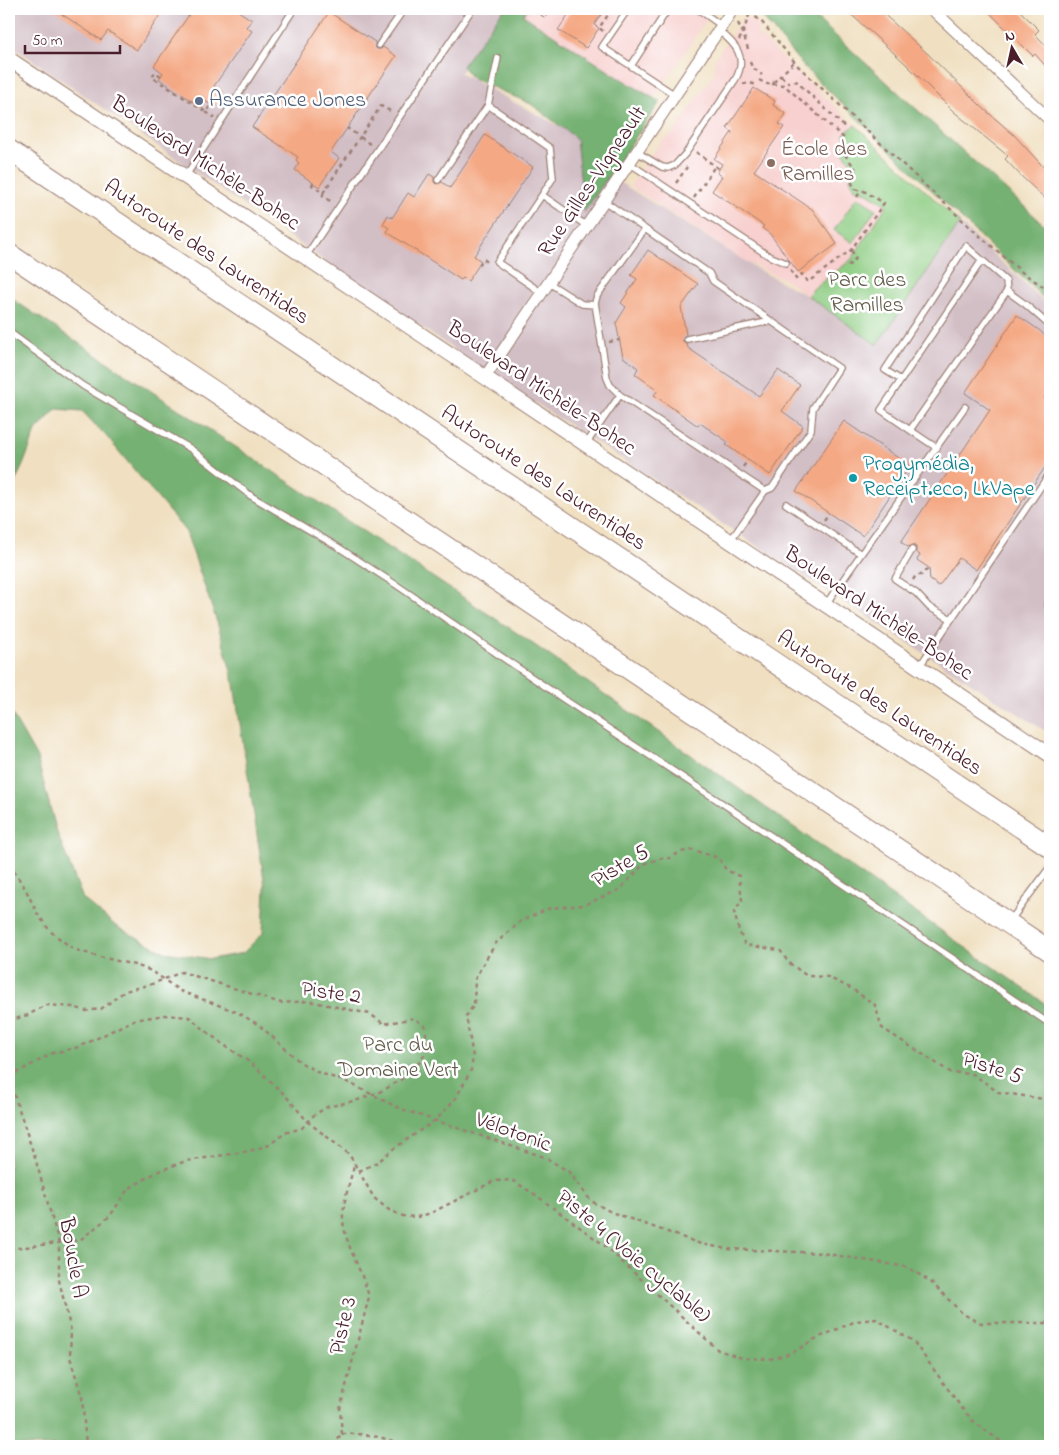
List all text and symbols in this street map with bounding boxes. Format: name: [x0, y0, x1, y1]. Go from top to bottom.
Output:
scale bar: [25, 22, 120, 54]
north arrow: [986, 22, 1036, 72]
text: N: [1004, 26, 1017, 48]
text: 50 m: [32, 30, 63, 52]
place label: Assurance Jones: [209, 85, 366, 117]
street label: Boulevard Michèle-Bohec: [103, 88, 306, 240]
marker: Assurance Jones: [193, 95, 205, 107]
street label: Rue Gilles-Vigneault: [531, 100, 657, 264]
place label: École des Ramilles: [781, 134, 867, 191]
marker: École des Ramilles: [765, 157, 777, 169]
street label: Autoroute des Laurentides: [97, 172, 315, 334]
park label: Parc des Ramilles: [828, 265, 906, 322]
street label: Boulevard Michèle-Bohec: [439, 313, 642, 465]
street label: Autoroute des Laurentides: [434, 398, 652, 560]
place label: Progymédia, Receipt.eco, LkVape: [863, 449, 1035, 506]
marker: Progymédia, Receipt.eco, LkVape: [847, 472, 859, 484]
street label: Boulevard Michèle-Bohec: [776, 538, 979, 690]
street label: Autoroute des Laurentides: [770, 623, 988, 785]
street label: Piste 5: [586, 837, 656, 897]
street label: Piste 2: [299, 974, 363, 1014]
park label: Parc du Domaine Vert: [336, 1030, 459, 1087]
street label: Piste 5: [958, 1044, 1026, 1094]
street label: Vélotonic: [470, 1104, 556, 1162]
street label: Piste 4 (Voie cyclable): [548, 1183, 717, 1332]
street label: Boucle A: [49, 1214, 95, 1301]
street label: Piste 3: [322, 1294, 366, 1358]

